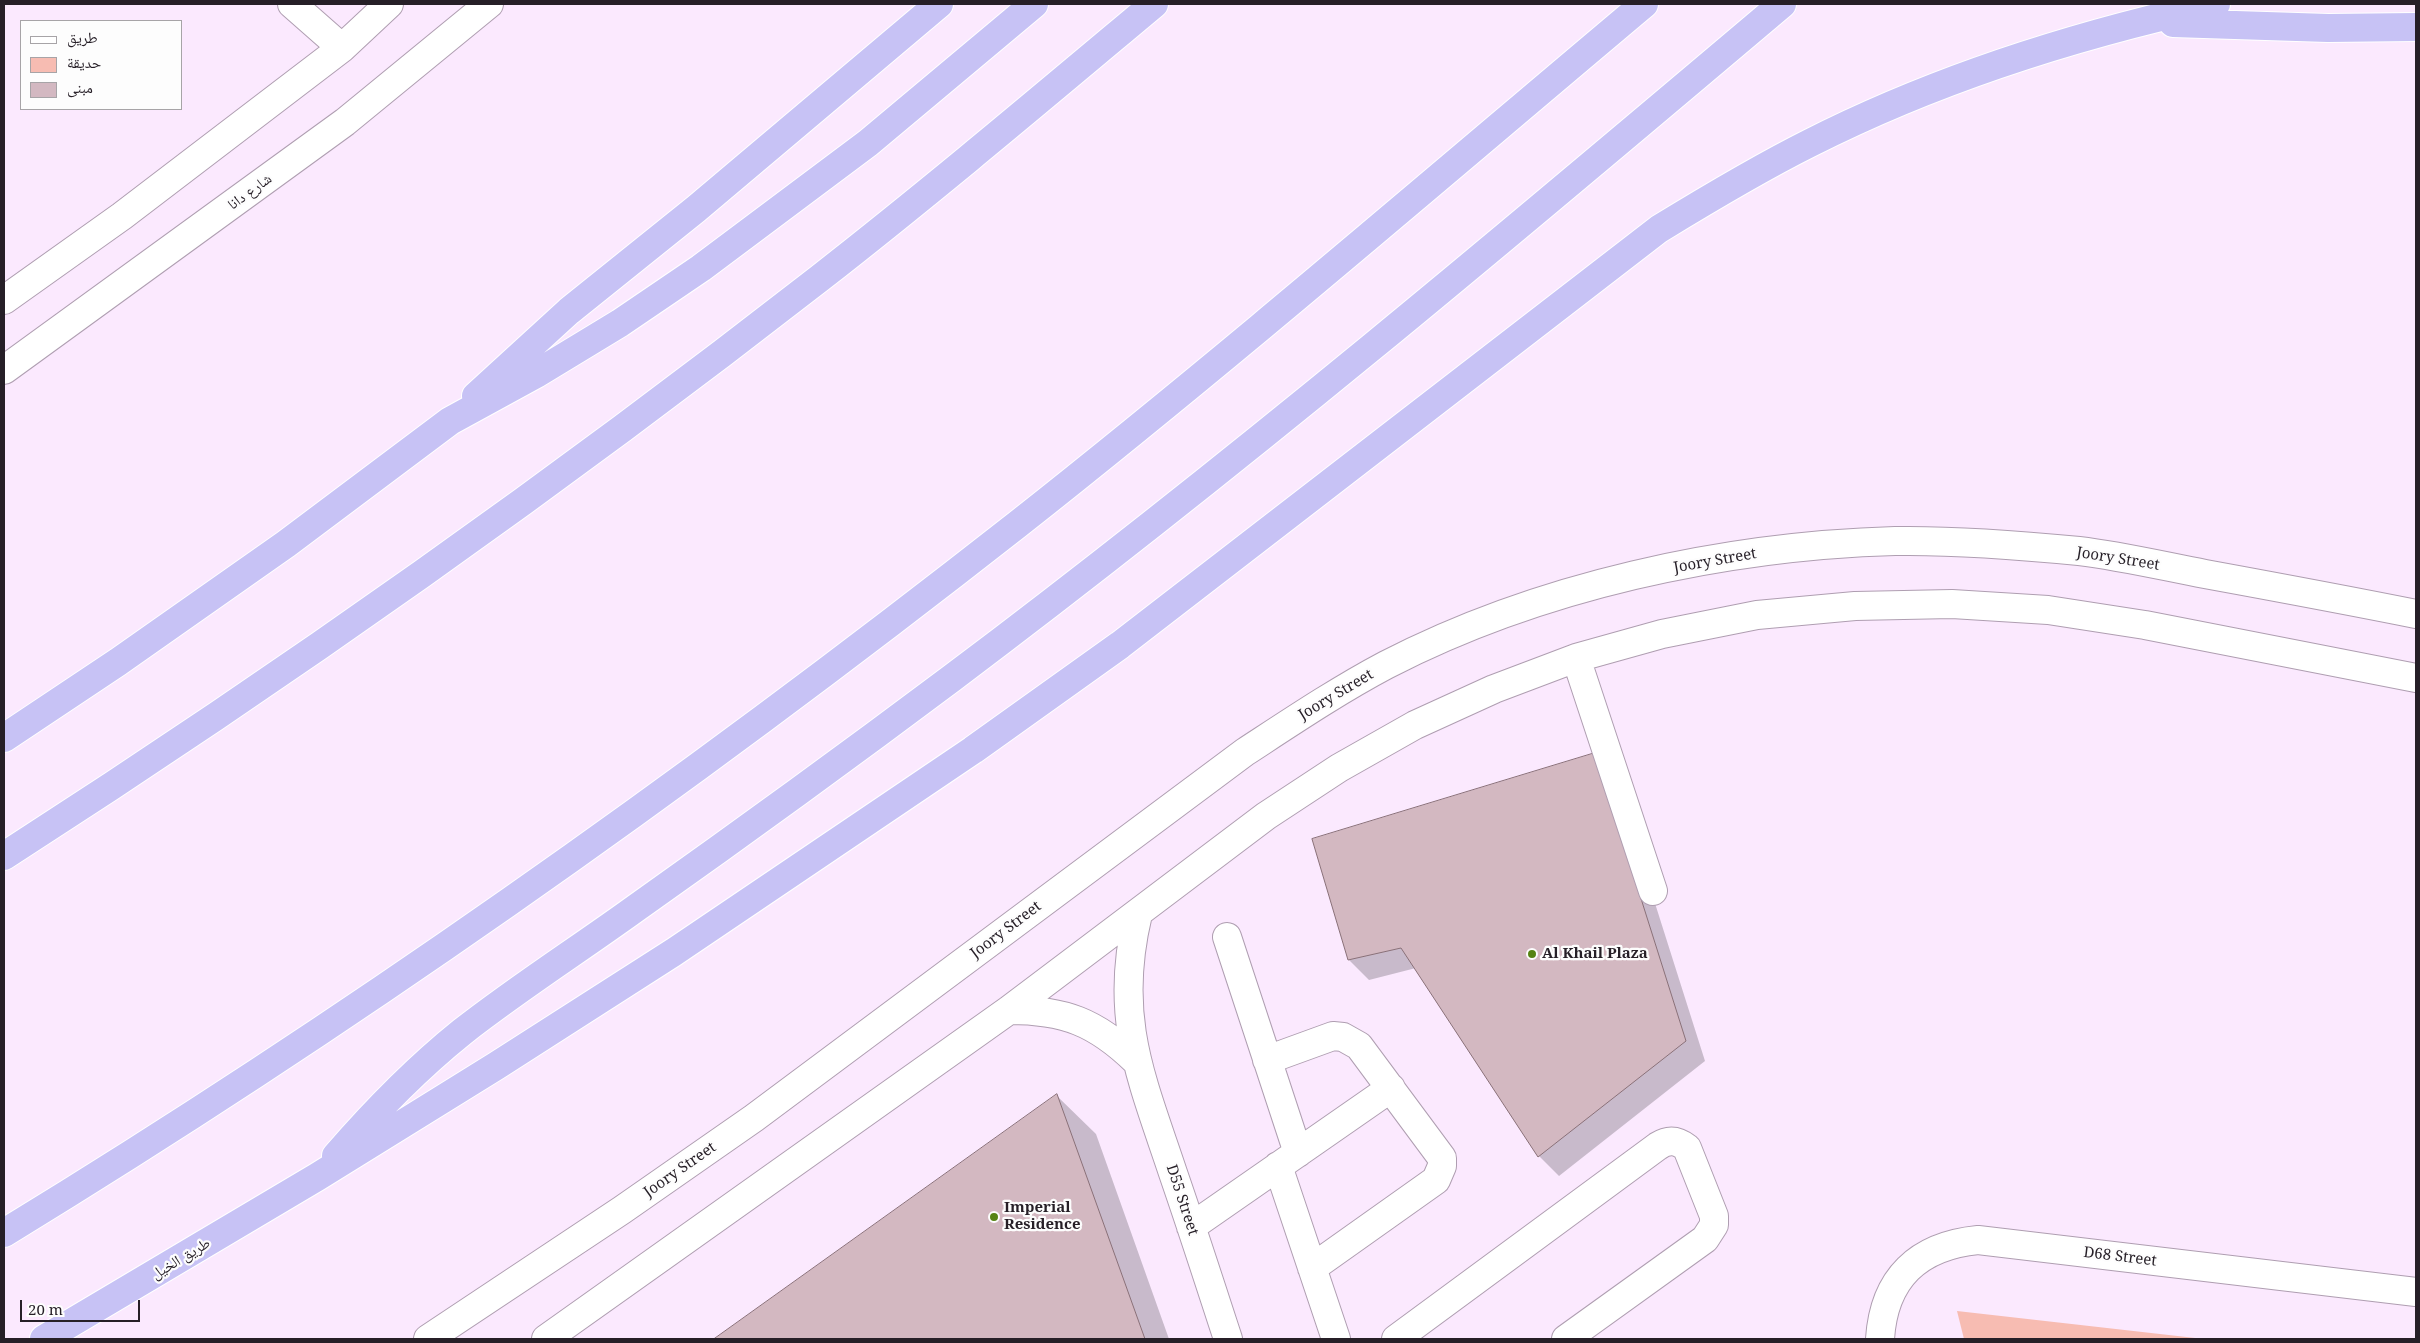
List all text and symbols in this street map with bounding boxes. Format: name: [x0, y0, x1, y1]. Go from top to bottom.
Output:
legend: [20, 20, 182, 110]
text: طريق: [67, 27, 98, 47]
text: حديقة: [67, 52, 101, 72]
text: مبنى: [67, 77, 93, 97]
street label: شارع دانا: [224, 170, 276, 214]
street label: Joory Street: [2075, 544, 2161, 574]
street label: Joory Street: [1672, 545, 1758, 577]
street label: Joory Street: [1295, 666, 1377, 724]
street label: Joory Street: [967, 898, 1045, 962]
place label: Al Khail Plaza: [1542, 945, 1648, 963]
marker: Al Khail Plaza: [1526, 948, 1538, 960]
street label: Joory Street: [640, 1139, 720, 1201]
street label: D55 Street: [1162, 1162, 1202, 1238]
place label: Imperial Residence: [1004, 1199, 1081, 1234]
marker: Imperial Residence: [988, 1211, 1000, 1223]
street label: طريق الخيل: [148, 1234, 214, 1284]
street label: D68 Street: [2082, 1244, 2158, 1270]
scale bar: [22, 1290, 142, 1322]
text: 20 m: [28, 1299, 63, 1319]

